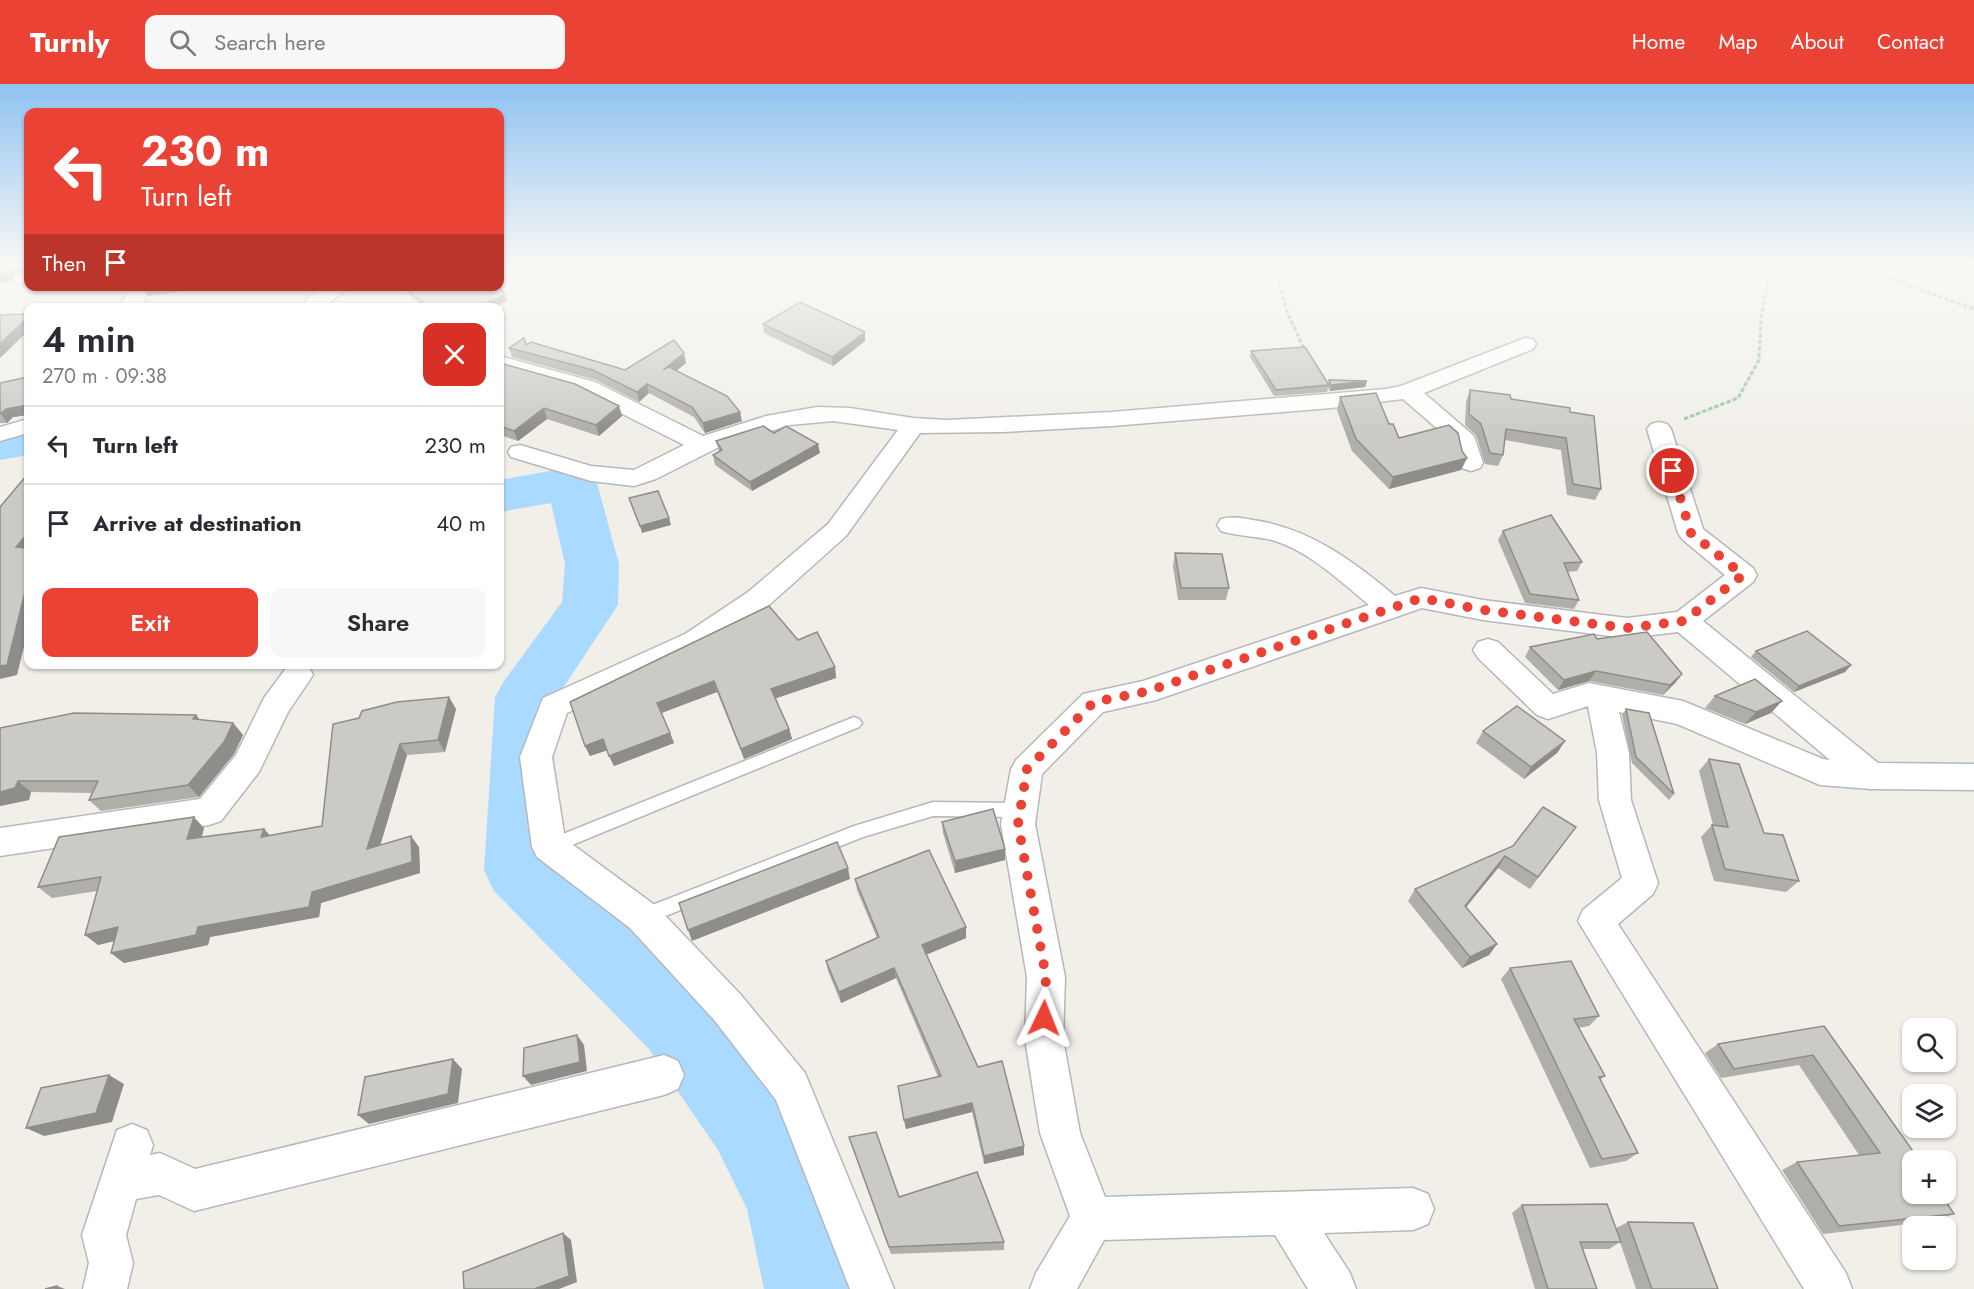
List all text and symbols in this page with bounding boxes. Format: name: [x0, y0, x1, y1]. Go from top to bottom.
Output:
search box: [145, 15, 565, 69]
text: Turnly: [30, 22, 109, 63]
icon: search: [166, 26, 199, 59]
text: Search here: [214, 26, 326, 58]
text: Home: [1632, 27, 1685, 57]
text: Map: [1718, 27, 1758, 57]
text: About: [1791, 27, 1844, 57]
text: Contact: [1877, 27, 1944, 57]
text: 230 m: [141, 121, 269, 182]
icon: left: [42, 132, 120, 210]
text: Turn left: [141, 177, 231, 216]
icon: arrive: [99, 246, 132, 279]
text: Then: [42, 247, 87, 279]
text: 4 min: [42, 313, 136, 365]
button: close: [423, 323, 486, 386]
text: 270 m · 09:38: [42, 362, 167, 391]
icon: left: [42, 429, 75, 462]
text: Turn left: [93, 429, 178, 461]
text: 230 m: [425, 429, 486, 461]
pin: [1646, 445, 1697, 496]
icon: arrive: [1655, 454, 1688, 487]
icon: arrive: [42, 507, 75, 540]
text: Arrive at destination: [93, 507, 302, 539]
text: 40 m: [436, 507, 486, 539]
button: Exit: [42, 588, 258, 657]
button: Share: [270, 588, 486, 657]
position arrow: [1012, 986, 1076, 1050]
map controls: [1902, 1018, 1956, 1270]
button: search: [1902, 1018, 1956, 1072]
button: layers: [1902, 1084, 1956, 1138]
button: +: [1902, 1150, 1956, 1204]
button: −: [1902, 1216, 1956, 1270]

